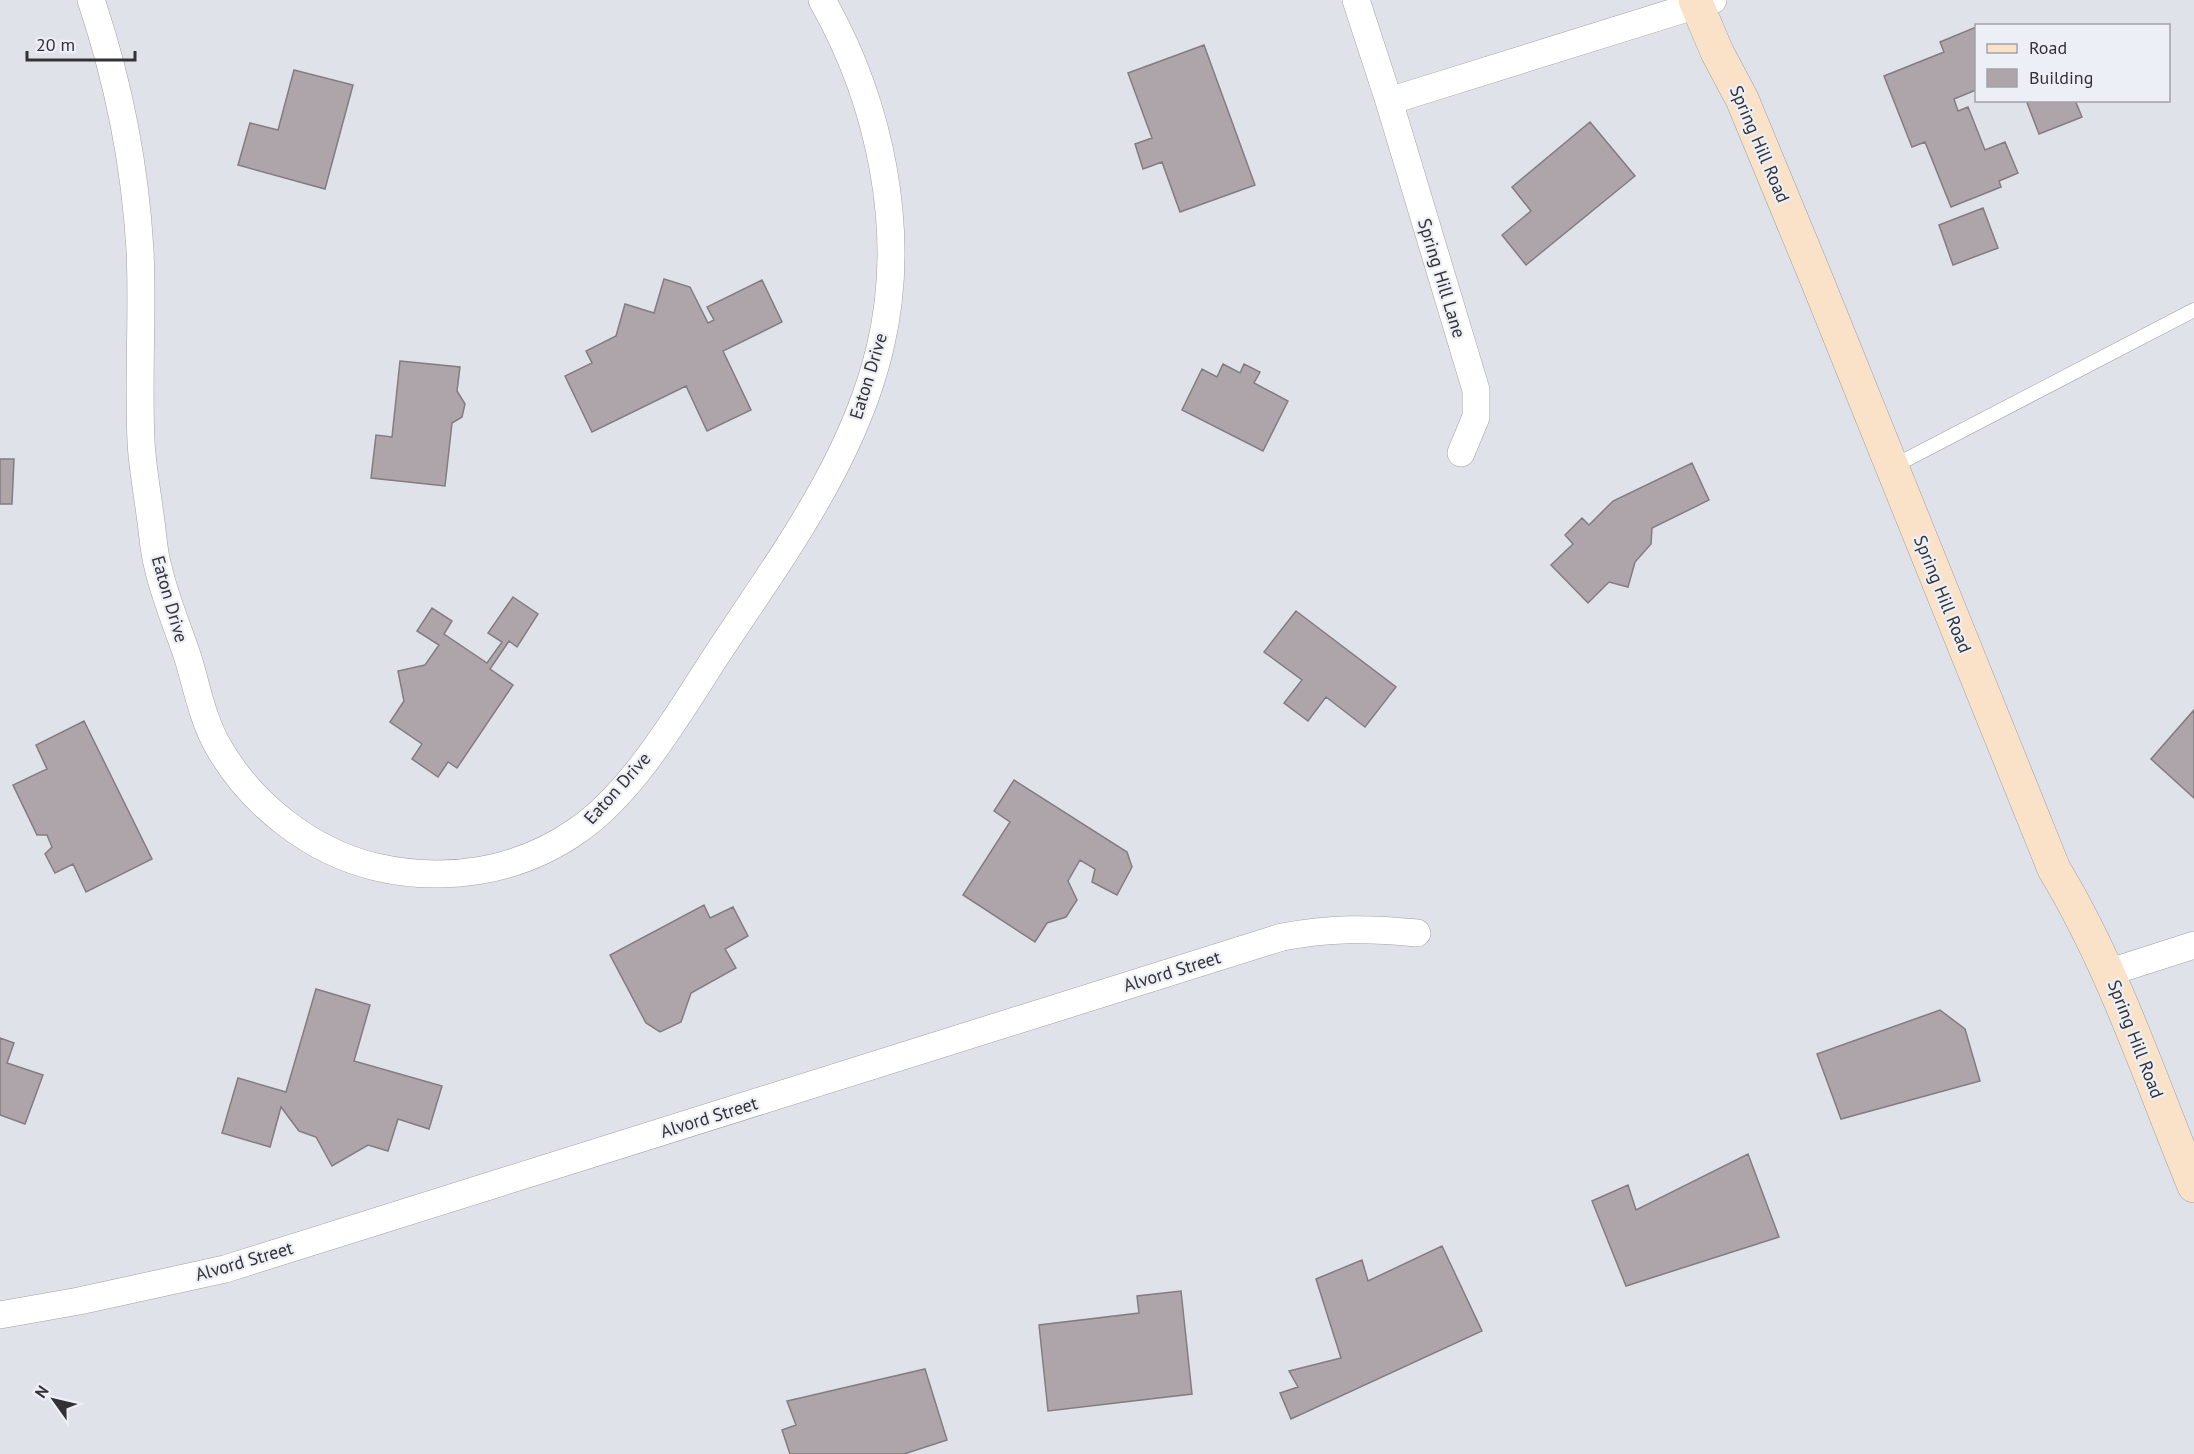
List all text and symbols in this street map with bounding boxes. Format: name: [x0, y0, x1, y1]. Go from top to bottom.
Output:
scale bar: [27, 24, 135, 62]
legend: [1975, 24, 2170, 102]
text: 20 m: [36, 33, 75, 56]
text: Road: [2029, 36, 2067, 59]
text: Building: [2029, 66, 2093, 89]
street label: Spring Hill Road: [1725, 82, 1795, 206]
street label: Spring Hill Lane: [1413, 216, 1471, 340]
street label: Eaton Drive: [844, 330, 892, 422]
street label: Spring Hill Road: [1909, 532, 1977, 656]
street label: Eaton Drive: [147, 553, 193, 645]
street label: Eaton Drive: [579, 747, 655, 829]
street label: Alvord Street: [1121, 945, 1223, 997]
street label: Spring Hill Road: [2103, 977, 2169, 1101]
street label: Alvord Street: [658, 1091, 760, 1143]
street label: Alvord Street: [193, 1236, 295, 1286]
north arrow: [24, 1370, 84, 1430]
text: N: [30, 1382, 53, 1402]

